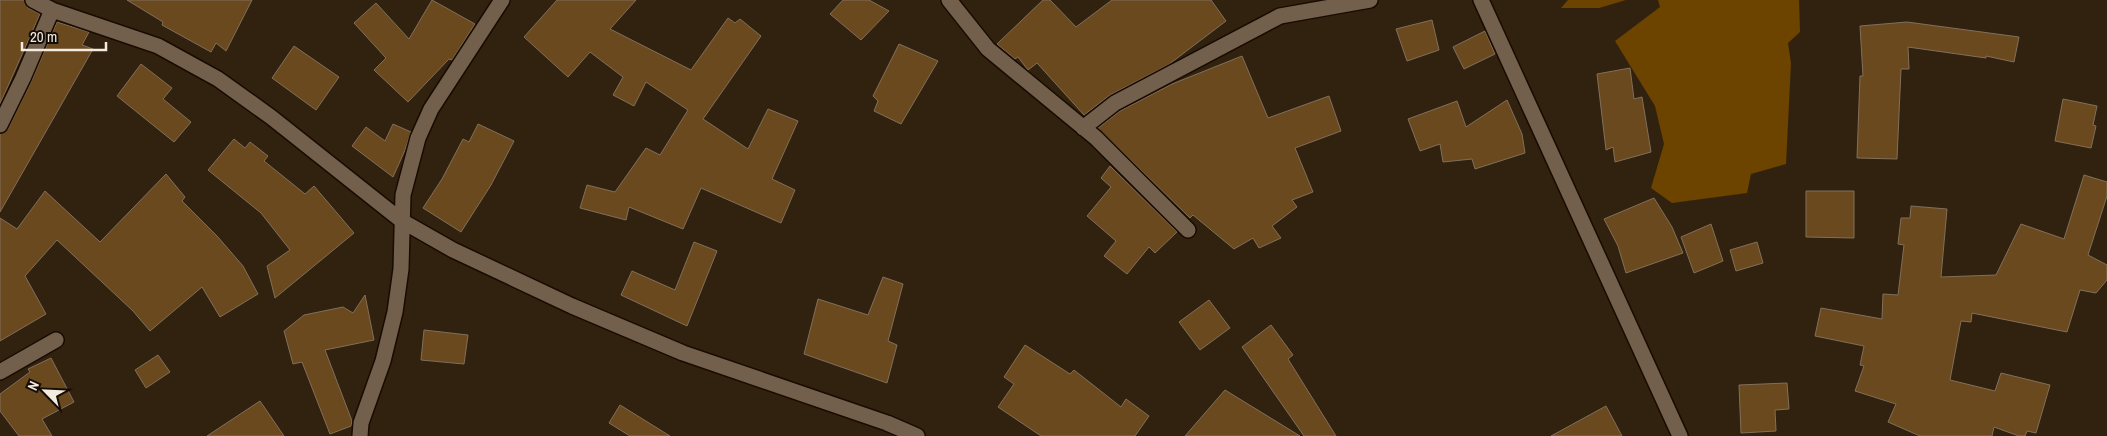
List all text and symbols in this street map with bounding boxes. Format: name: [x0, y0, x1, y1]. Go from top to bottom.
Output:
scale bar: [22, 20, 106, 52]
text: 20 m: [30, 26, 57, 47]
north arrow: [20, 366, 70, 416]
text: N: [23, 378, 43, 393]

